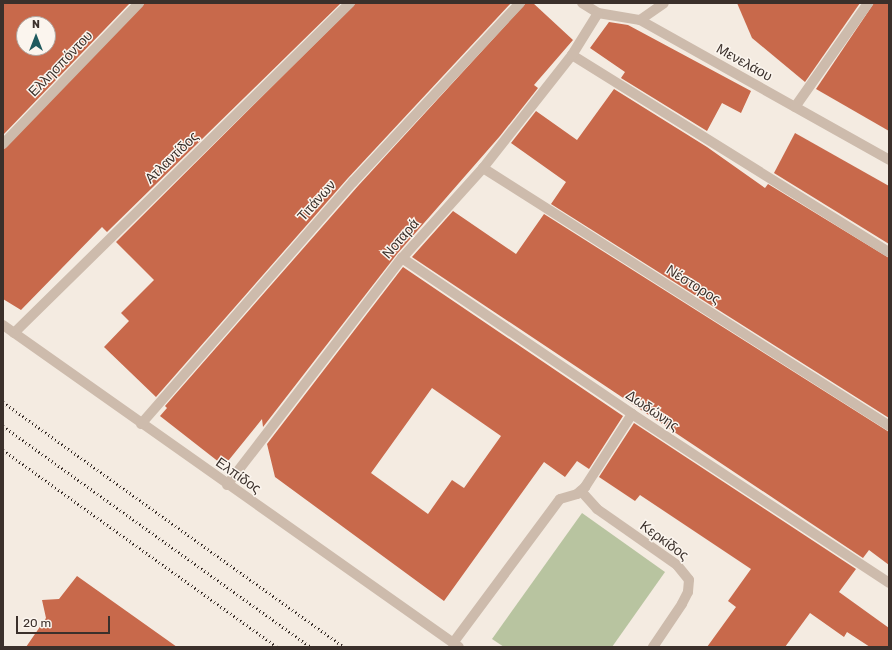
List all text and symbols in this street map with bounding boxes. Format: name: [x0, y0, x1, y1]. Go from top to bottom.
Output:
north arrow: [16, 16, 56, 56]
text: N: [32, 18, 40, 31]
street label: Ελλησπόντου: [25, 28, 97, 100]
street label: Μενελάου: [713, 41, 775, 85]
street label: Ατλαντίδος: [142, 128, 202, 188]
street label: Τιτάνων: [294, 177, 340, 225]
street label: Νοταρά: [379, 216, 423, 262]
street label: Νέστορος: [663, 262, 723, 308]
street label: Δωδώνης: [622, 387, 682, 435]
street label: Ελπίδος: [212, 454, 264, 498]
street label: Κερκίδος: [636, 518, 692, 564]
scale bar: [18, 608, 112, 634]
text: 20 m: [23, 616, 51, 630]

